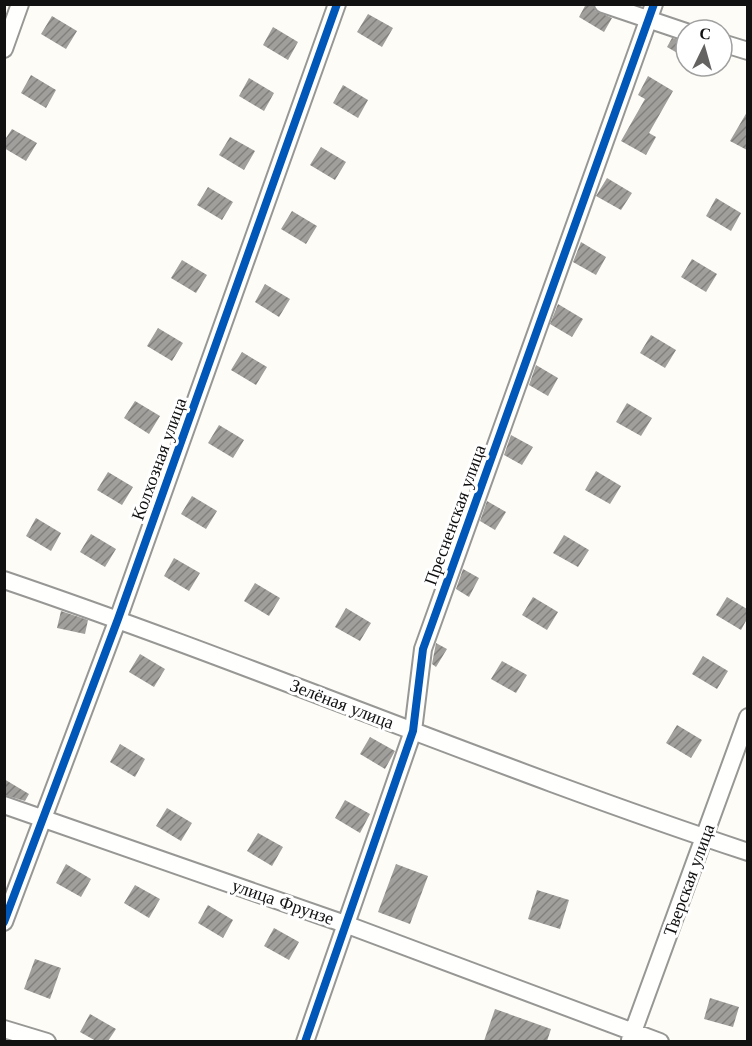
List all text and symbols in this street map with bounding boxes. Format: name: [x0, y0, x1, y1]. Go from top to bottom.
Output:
north arrow: [674, 18, 734, 78]
text: С: [699, 23, 712, 44]
street label: Колхозная улица: [127, 395, 191, 523]
street label: Пресненская улица: [419, 442, 491, 588]
street label: Зелёная улица: [287, 674, 397, 734]
street label: Тверская улица: [659, 821, 719, 939]
street label: улица Фрунзе: [229, 874, 337, 930]

